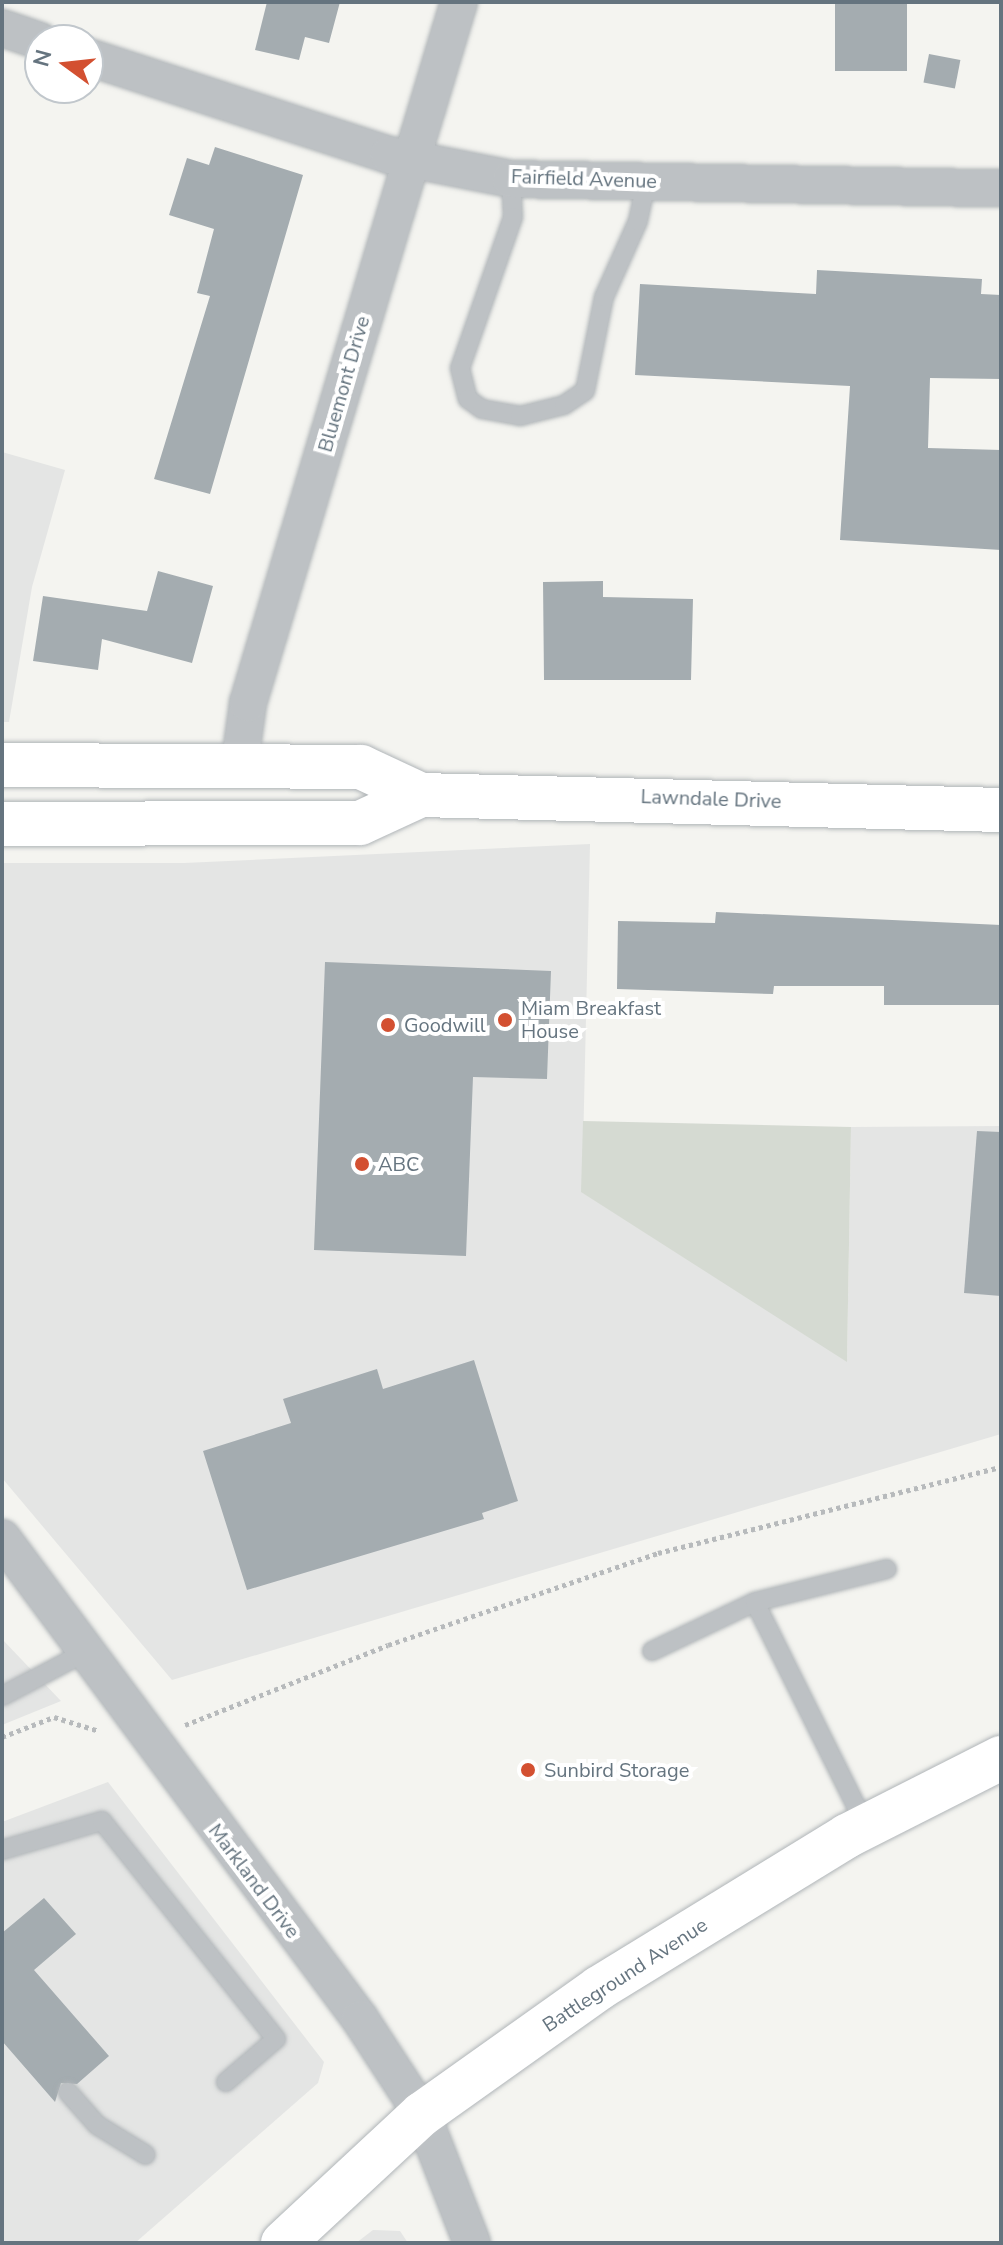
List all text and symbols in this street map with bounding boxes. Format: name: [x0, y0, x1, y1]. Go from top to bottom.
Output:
north arrow: [24, 24, 104, 104]
text: N: [26, 46, 59, 70]
street label: Fairfield Avenue: [511, 164, 657, 194]
street label: Bluemont Drive: [313, 313, 375, 455]
street label: Lawndale Drive: [640, 785, 782, 813]
place label: Miam Breakfast House: [521, 996, 661, 1043]
marker: Miam Breakfast House: [496, 1011, 514, 1029]
place label: Goodwill: [404, 1013, 486, 1037]
marker: Goodwill: [379, 1016, 397, 1034]
place label: ABC: [378, 1152, 420, 1176]
marker: ABC: [353, 1155, 371, 1173]
place label: Sunbird Storage: [544, 1758, 689, 1782]
marker: Sunbird Storage: [519, 1761, 537, 1779]
street label: Markland Drive: [203, 1819, 305, 1943]
street label: Battleground Avenue: [538, 1913, 712, 2037]

